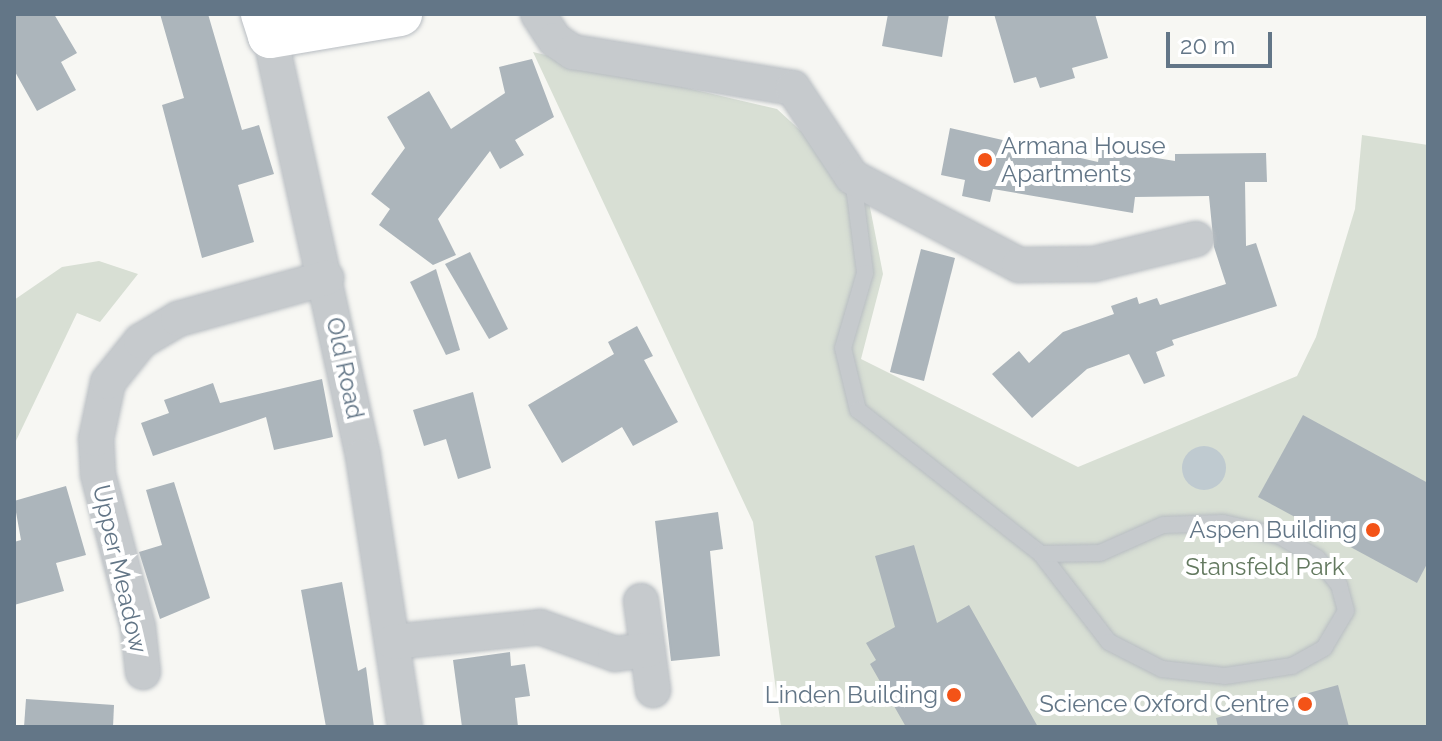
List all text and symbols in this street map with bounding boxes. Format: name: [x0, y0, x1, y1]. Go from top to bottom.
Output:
scale bar: [1170, 16, 1276, 66]
text: 20 m: [1180, 31, 1235, 60]
place label: Armana House Apartments: [1001, 132, 1166, 188]
marker: Armana House Apartments: [976, 151, 994, 169]
street label: Old Road: [320, 315, 370, 421]
street label: Upper Meadow: [87, 482, 153, 656]
place label: Aspen Building: [1189, 516, 1357, 544]
marker: Aspen Building: [1364, 521, 1382, 539]
park label: Stansfeld Park: [1185, 553, 1345, 581]
place label: Linden Building: [765, 681, 938, 709]
marker: Linden Building: [945, 686, 963, 704]
place label: Science Oxford Centre: [1039, 690, 1289, 718]
marker: Science Oxford Centre: [1296, 695, 1314, 713]

